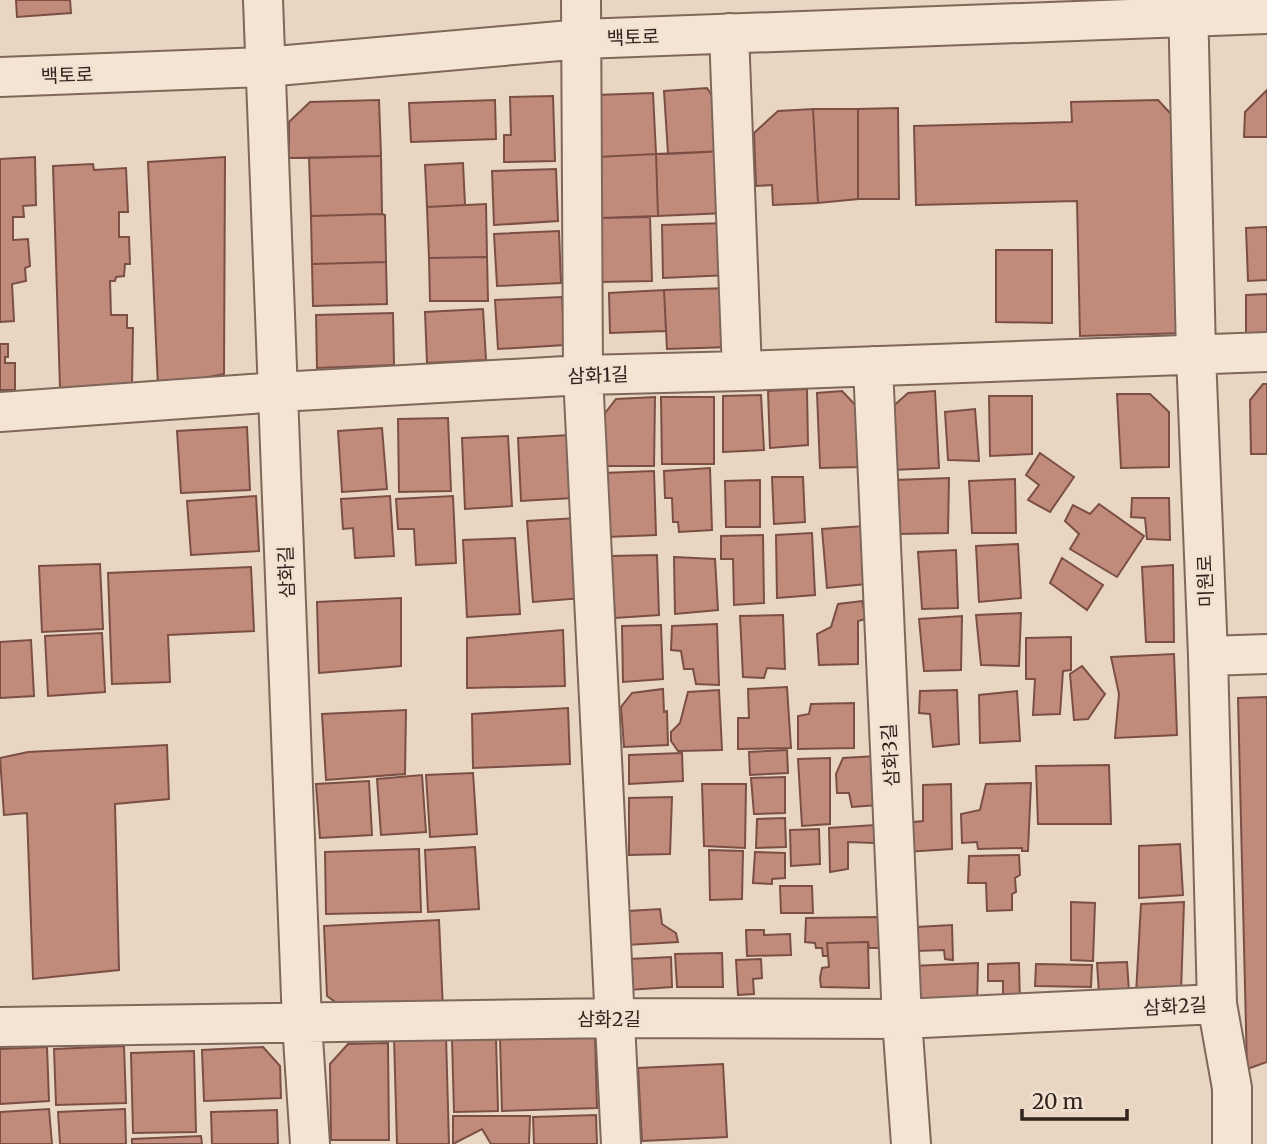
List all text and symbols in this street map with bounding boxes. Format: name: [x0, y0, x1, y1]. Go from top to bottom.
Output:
street label: 백토로: [606, 24, 660, 50]
street label: 백토로: [40, 62, 94, 88]
street label: 삼화1길: [567, 362, 629, 388]
street label: 삼화길: [273, 545, 299, 599]
street label: 미원로: [1192, 554, 1218, 608]
street label: 삼화3길: [876, 723, 904, 787]
street label: 삼화2길: [1143, 992, 1207, 1020]
street label: 삼화2길: [577, 1007, 641, 1031]
scale bar: [1022, 1078, 1127, 1122]
text: 20 m: [1032, 1088, 1084, 1115]

